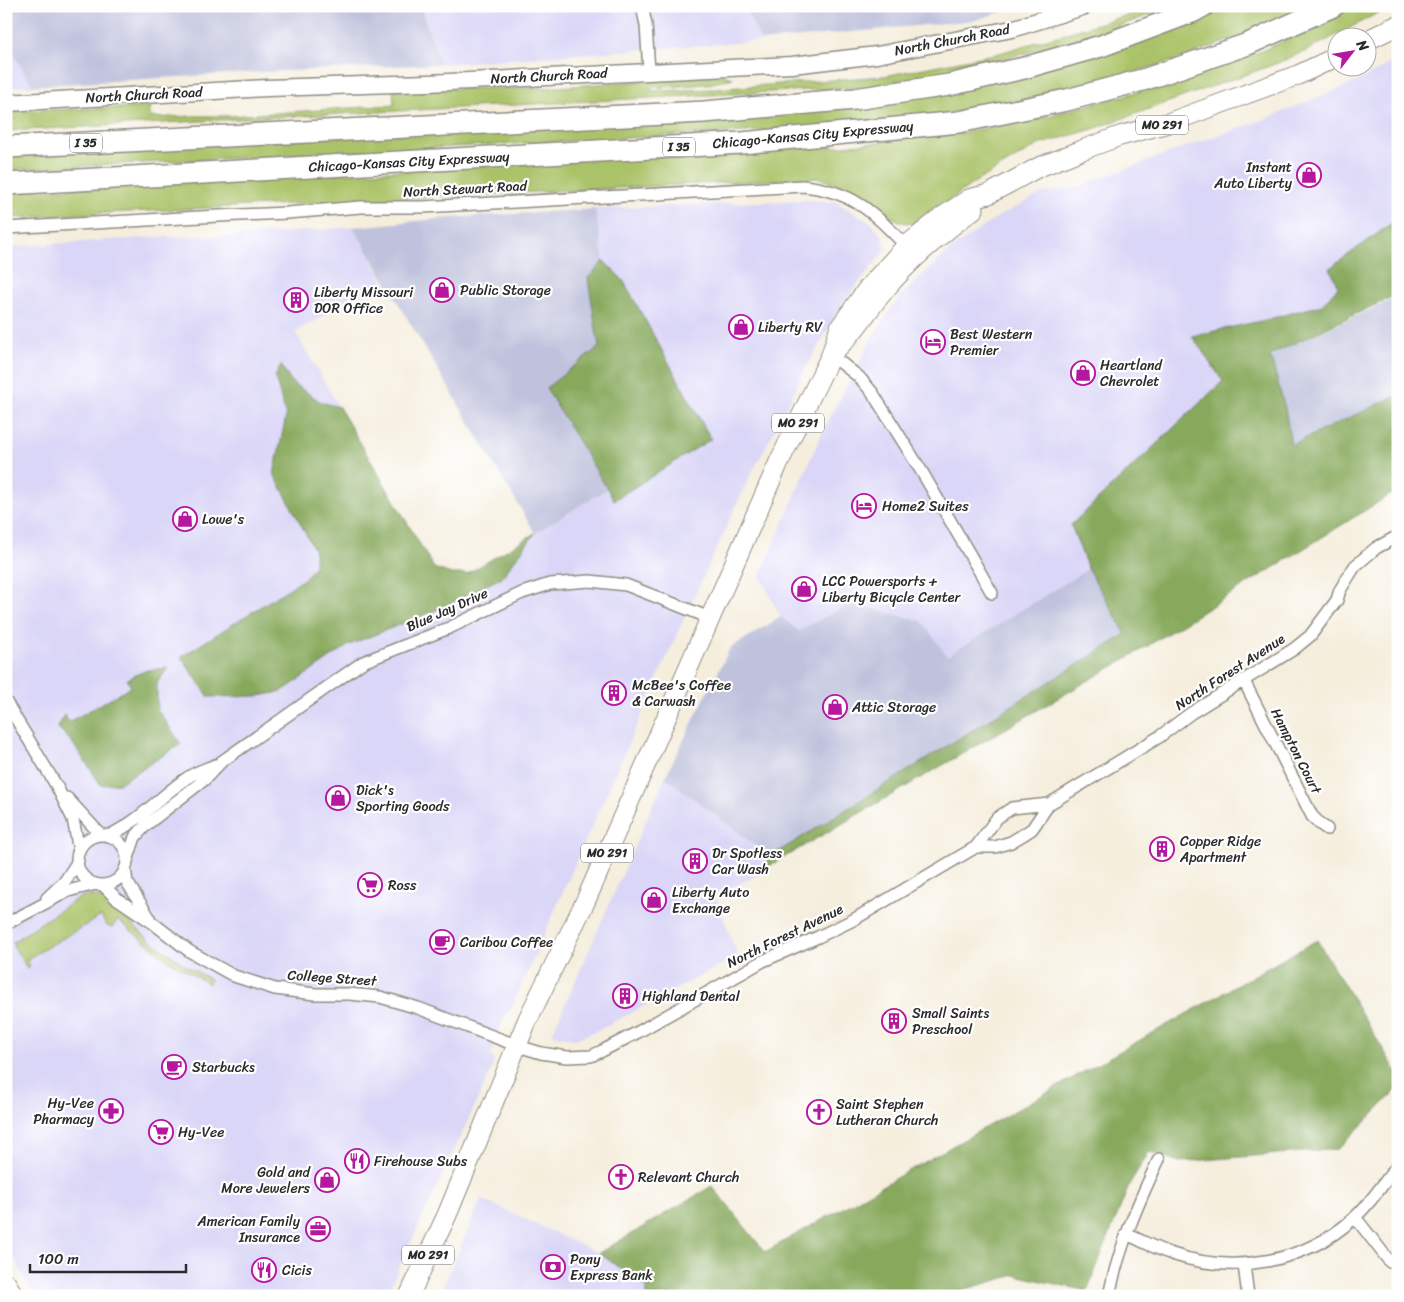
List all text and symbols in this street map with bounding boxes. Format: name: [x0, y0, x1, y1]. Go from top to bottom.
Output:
street label: North Church Road: [892, 16, 1013, 63]
north arrow: [1326, 28, 1376, 78]
text: N: [1349, 34, 1376, 56]
street label: North Church Road: [490, 60, 610, 92]
street label: North Church Road: [85, 79, 205, 111]
street label: Chicago-Kansas City Expressway: [712, 114, 915, 156]
road number: MO 291: [1136, 116, 1188, 134]
road number: I 35: [70, 134, 102, 152]
road number: I 35: [663, 138, 695, 156]
street label: Chicago-Kansas City Expressway: [308, 144, 511, 180]
place label: Instant Auto Liberty: [1213, 155, 1293, 196]
shop icon: Instant Auto Liberty: [1296, 162, 1322, 188]
street label: North Stewart Road: [403, 173, 529, 205]
shop icon: Public Storage: [429, 277, 455, 303]
place label: Public Storage: [460, 278, 551, 303]
place label: Liberty Missouri DOR Office: [314, 280, 414, 321]
building icon: Liberty Missouri DOR Office: [283, 287, 309, 313]
shop icon: Liberty RV: [728, 314, 754, 340]
place label: Liberty RV: [758, 315, 823, 340]
place label: Best Western Premier: [950, 322, 1033, 363]
hotel icon: Best Western Premier: [920, 329, 946, 355]
place label: Heartland Chevrolet: [1100, 353, 1164, 394]
shop icon: Heartland Chevrolet: [1070, 360, 1096, 386]
road number: MO 291: [772, 413, 824, 432]
hotel icon: Home2 Suites: [851, 493, 877, 519]
place label: Home2 Suites: [882, 494, 969, 519]
shop icon: Lowe's: [172, 506, 198, 532]
place label: Lowe's: [202, 507, 245, 532]
place label: LCC Powersports + Liberty Bicycle Center: [822, 569, 962, 610]
shop icon: LCC Powersports + Liberty Bicycle Center: [791, 576, 817, 602]
street label: Blue Jay Drive: [402, 581, 492, 639]
street label: North Forest Avenue: [1170, 627, 1290, 717]
place label: McBee's Coffee & Carwash: [632, 673, 731, 714]
building icon: McBee's Coffee & Carwash: [601, 680, 627, 706]
shop icon: Attic Storage: [822, 694, 848, 720]
place label: Attic Storage: [851, 695, 936, 720]
street label: Hampton Court: [1264, 704, 1329, 800]
place label: Dick's Sporting Goods: [356, 778, 450, 819]
shop icon: Dick's Sporting Goods: [325, 785, 351, 811]
place label: Copper Ridge Apartment: [1179, 829, 1261, 870]
building icon: Copper Ridge Apartment: [1149, 836, 1175, 862]
place label: Dr Spotless Car Wash: [712, 841, 782, 882]
road number: MO 291: [581, 844, 633, 862]
building icon: Dr Spotless Car Wash: [682, 848, 708, 874]
supermarket icon: Ross: [357, 872, 383, 898]
place label: Ross: [388, 873, 417, 898]
place label: Liberty Auto Exchange: [672, 880, 749, 921]
shop icon: Liberty Auto Exchange: [641, 887, 667, 913]
street label: North Forest Avenue: [722, 897, 848, 975]
cafe icon: Caribou Coffee: [429, 929, 455, 955]
place label: Caribou Coffee: [460, 930, 553, 955]
street label: College Street: [287, 962, 379, 994]
building icon: Highland Dental: [612, 983, 638, 1009]
place label: Highland Dental: [642, 984, 741, 1009]
place label: Small Saints Preschool: [912, 1001, 990, 1042]
building icon: Small Saints Preschool: [881, 1008, 907, 1034]
cafe icon: Starbucks: [161, 1054, 187, 1080]
place label: Starbucks: [192, 1055, 255, 1080]
place label: Hy-Vee Pharmacy: [33, 1091, 95, 1132]
place label: Saint Stephen Lutheran Church: [836, 1092, 938, 1133]
pharmacy icon: Hy-Vee Pharmacy: [98, 1098, 124, 1124]
church icon: Saint Stephen Lutheran Church: [806, 1099, 832, 1125]
supermarket icon: Hy-Vee: [148, 1119, 174, 1145]
place label: Hy-Vee: [178, 1120, 224, 1145]
restaurant icon: Firehouse Subs: [344, 1148, 370, 1174]
place label: Firehouse Subs: [374, 1149, 468, 1174]
place label: Gold and More Jewelers: [221, 1160, 312, 1201]
church icon: Relevant Church: [608, 1164, 634, 1190]
place label: Relevant Church: [638, 1165, 739, 1190]
shop icon: Gold and More Jewelers: [314, 1167, 340, 1193]
place label: American Family Insurance: [197, 1209, 301, 1250]
office icon: American Family Insurance: [305, 1216, 331, 1242]
scale bar: [30, 1242, 186, 1274]
text: 100 m: [38, 1246, 79, 1272]
road number: MO 291: [402, 1246, 454, 1264]
place label: Pony Express Bank: [570, 1247, 653, 1288]
bank icon: Pony Express Bank: [540, 1254, 566, 1280]
restaurant icon: Cicis: [251, 1257, 277, 1283]
place label: Cicis: [282, 1258, 312, 1283]

